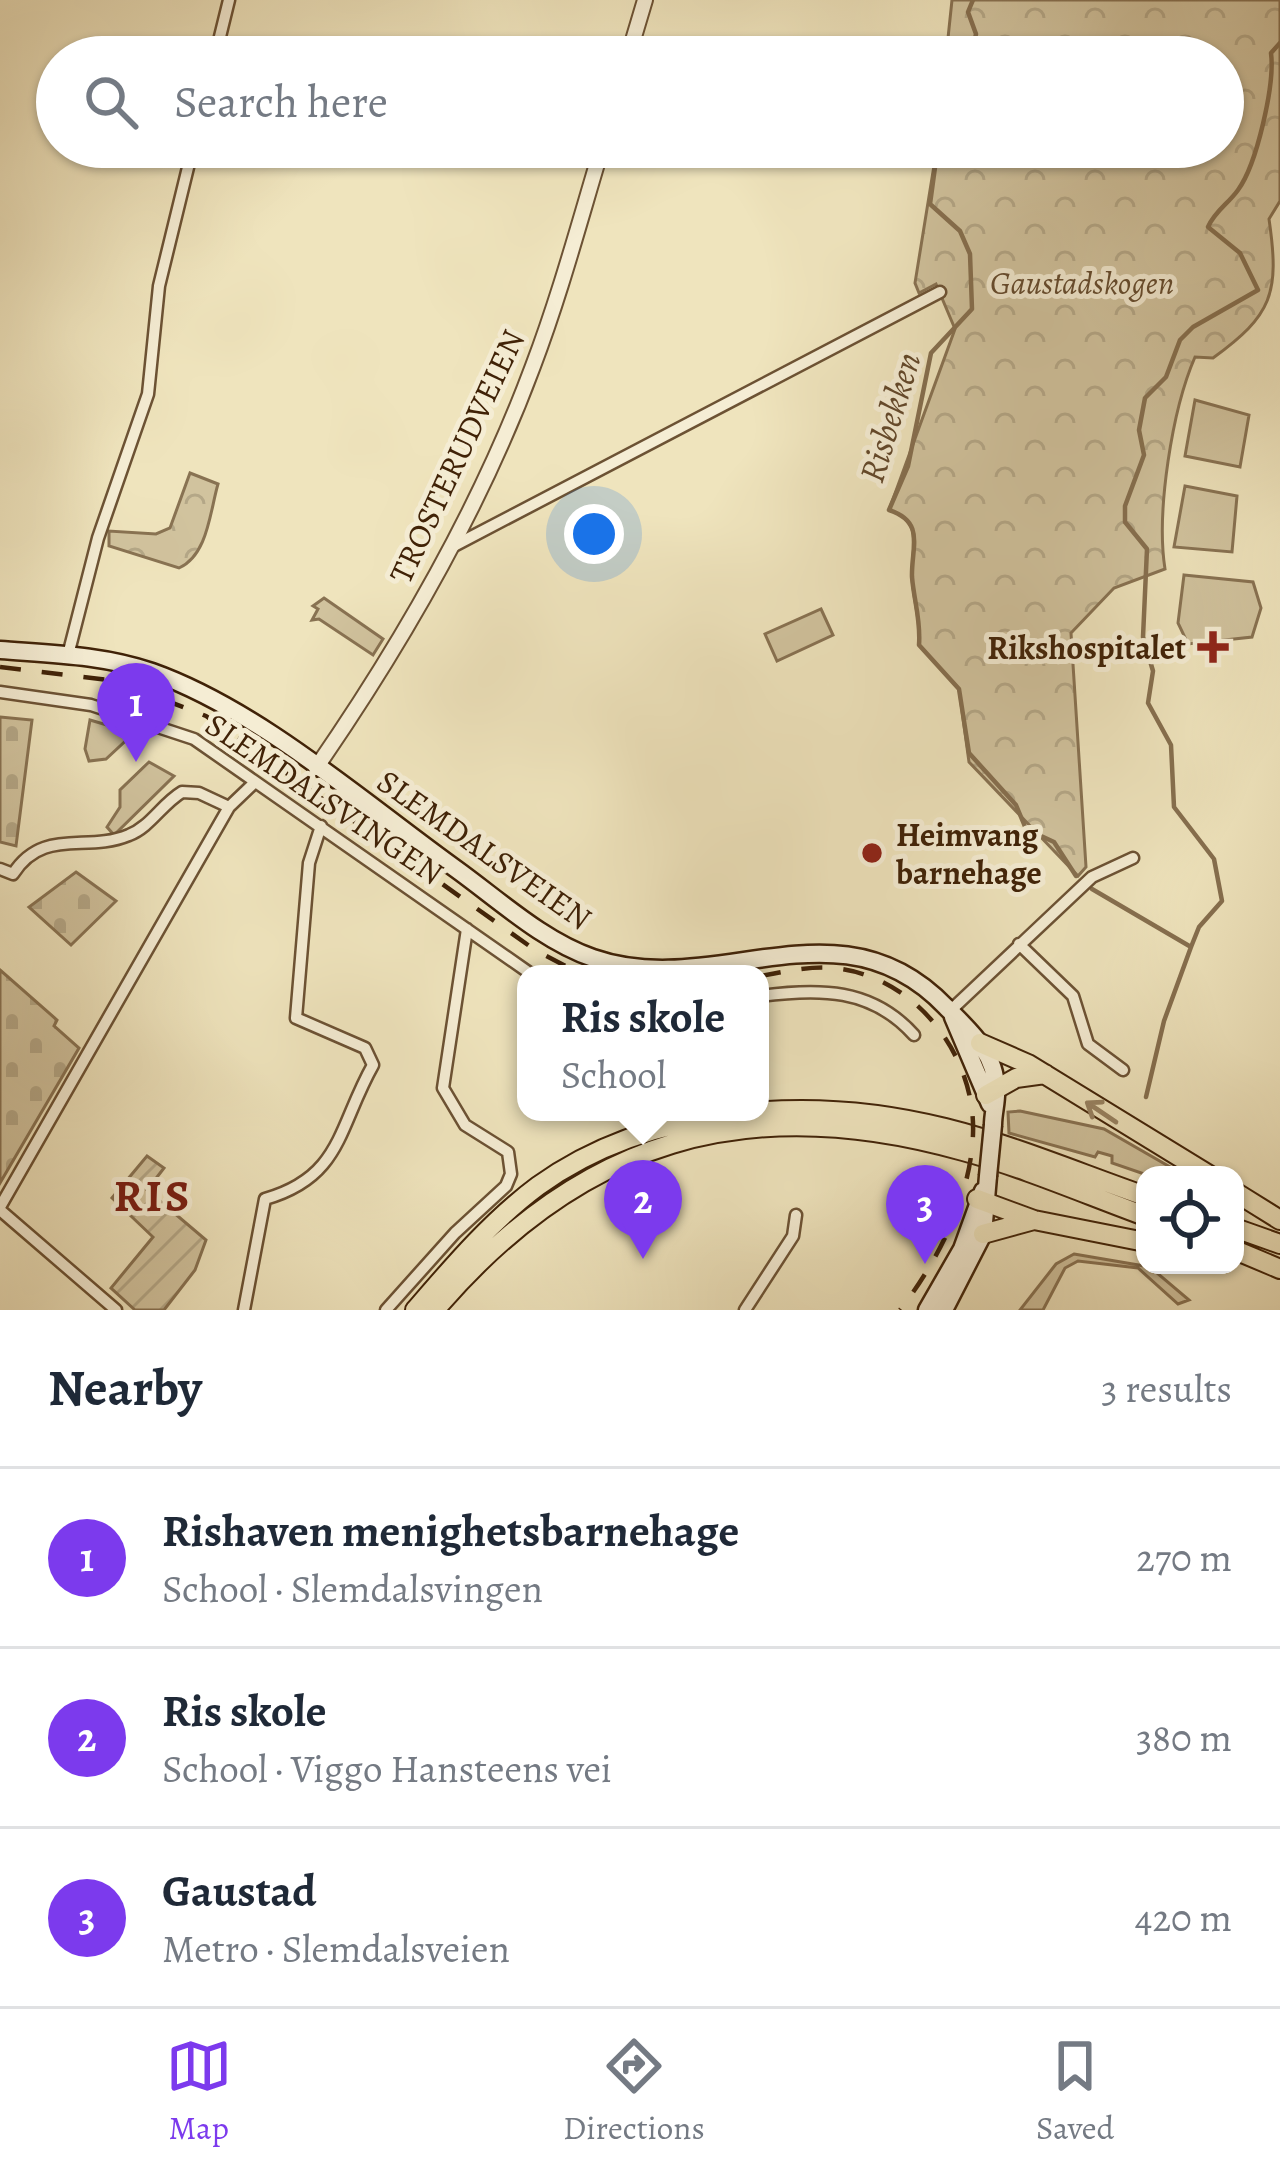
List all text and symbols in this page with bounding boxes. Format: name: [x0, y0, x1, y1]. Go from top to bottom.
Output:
search box: [36, 36, 1244, 168]
icon: search: [78, 69, 144, 135]
text: Search here: [174, 71, 388, 133]
park label: Gaustadskogen: [990, 260, 1174, 305]
street label: TROSTERUDVEIEN: [378, 322, 535, 590]
water label: Risbekken: [846, 346, 932, 488]
your location: [564, 504, 624, 564]
place label: Rikshospitalet: [987, 625, 1186, 670]
marker: Rikshospitalet: [1197, 631, 1229, 663]
pin: 1: [97, 663, 175, 762]
street label: SLEMDALSVINGEN: [197, 702, 453, 895]
street label: SLEMDALSVEIEN: [369, 759, 601, 940]
place label: Heimvang barnehage: [895, 812, 1042, 895]
marker: Heimvang barnehage: [859, 840, 885, 866]
popup: [517, 965, 769, 1121]
text: Ris skole: [561, 986, 725, 1048]
text: School: [561, 1048, 666, 1101]
one-way arrow: [1084, 1100, 1118, 1125]
pin: 2: [604, 1160, 682, 1259]
district label: RIS: [114, 1165, 192, 1227]
pin: 3: [886, 1165, 964, 1264]
map controls: [1136, 1166, 1244, 1274]
button: locate: [1136, 1166, 1244, 1274]
text: Nearby: [48, 1353, 202, 1423]
text: 3 results: [1101, 1362, 1232, 1415]
text: Rishaven menighetsbarnehage: [162, 1500, 739, 1562]
text: 1: [80, 1531, 94, 1584]
text: 270 m: [1136, 1531, 1232, 1584]
text: School · Slemdalsvingen: [162, 1562, 543, 1615]
text: Ris skole: [162, 1680, 327, 1742]
text: 2: [78, 1711, 96, 1764]
text: 380 m: [1136, 1711, 1232, 1764]
text: School · Viggo Hansteens vei: [162, 1742, 612, 1795]
text: Gaustad: [162, 1860, 317, 1922]
text: 3: [79, 1891, 95, 1944]
text: 420 m: [1135, 1891, 1232, 1944]
text: Metro · Slemdalsveien: [162, 1922, 510, 1975]
tab: Map: [166, 2033, 232, 2150]
tab: Directions: [563, 2033, 705, 2150]
tab: Saved: [1036, 2033, 1114, 2150]

